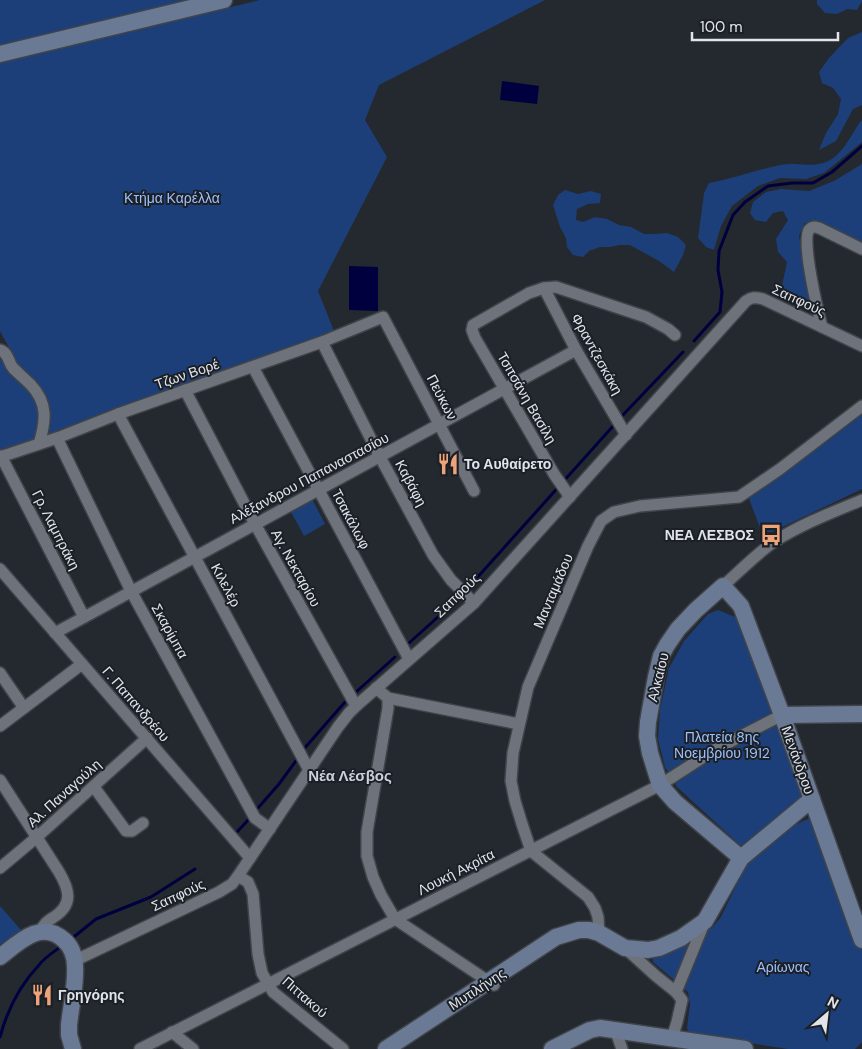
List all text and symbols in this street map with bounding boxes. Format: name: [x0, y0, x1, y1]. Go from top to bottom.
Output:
scale bar: [692, 10, 838, 42]
text: 100 m: [700, 17, 743, 37]
park label: Κτήμα Καρέλλα: [124, 189, 220, 207]
street label: Σαπφούς: [769, 280, 829, 320]
street label: Φραντζεσκάκη: [567, 310, 627, 398]
street label: Τσιτσάνη Βασίλη: [493, 349, 561, 447]
street label: Τζων Βορέ: [152, 355, 222, 393]
street label: Πεύκων: [423, 371, 461, 423]
street label: Αλέξανδρου Παπαναστασίου: [226, 428, 392, 528]
restaurant icon: Το Αυθαίρετο: [435, 451, 461, 477]
place label: Το Αυθαίρετο: [464, 455, 551, 473]
street label: Καβάφη: [391, 457, 431, 509]
street label: Τσακάλωφ: [328, 486, 374, 552]
street label: Γρ. Λαμπράκη: [28, 487, 84, 573]
bus stop icon: ΝΕΑ ΛΕΣΒΟΣ: [758, 522, 784, 548]
street label: Αγ. Νεκταρίου: [267, 526, 325, 610]
place label: ΝΕΑ ΛΕΣΒΟΣ: [665, 526, 754, 544]
street label: Μανταμάδου: [529, 551, 577, 631]
street label: Κιλελέρ: [207, 560, 245, 610]
street label: Σαπφούς: [430, 569, 484, 621]
street label: Σκαρίμπα: [148, 600, 192, 662]
street label: Αλκαίου: [643, 651, 673, 703]
street label: Γ. Παπανδρέου: [98, 663, 174, 745]
street label: Μενάνδρου: [777, 723, 819, 797]
park label: Πλατεία 8ης Νοεμβρίου 1912: [674, 728, 770, 762]
street label: Αλ. Παναγούλη: [23, 755, 105, 831]
district label: Νέα Λέσβος: [308, 766, 392, 786]
street label: Λουκή Ακρίτα: [414, 845, 498, 899]
street label: Σαπφούς: [148, 875, 208, 915]
park label: Αρίωνας: [756, 958, 810, 976]
street label: Μυτιλήνης: [445, 964, 509, 1014]
street label: Πιττακού: [279, 972, 331, 1022]
restaurant icon: Γρηγόρης: [29, 982, 55, 1008]
place label: Γρηγόρης: [58, 986, 124, 1004]
north arrow: [802, 989, 852, 1039]
text: N: [824, 992, 842, 1013]

